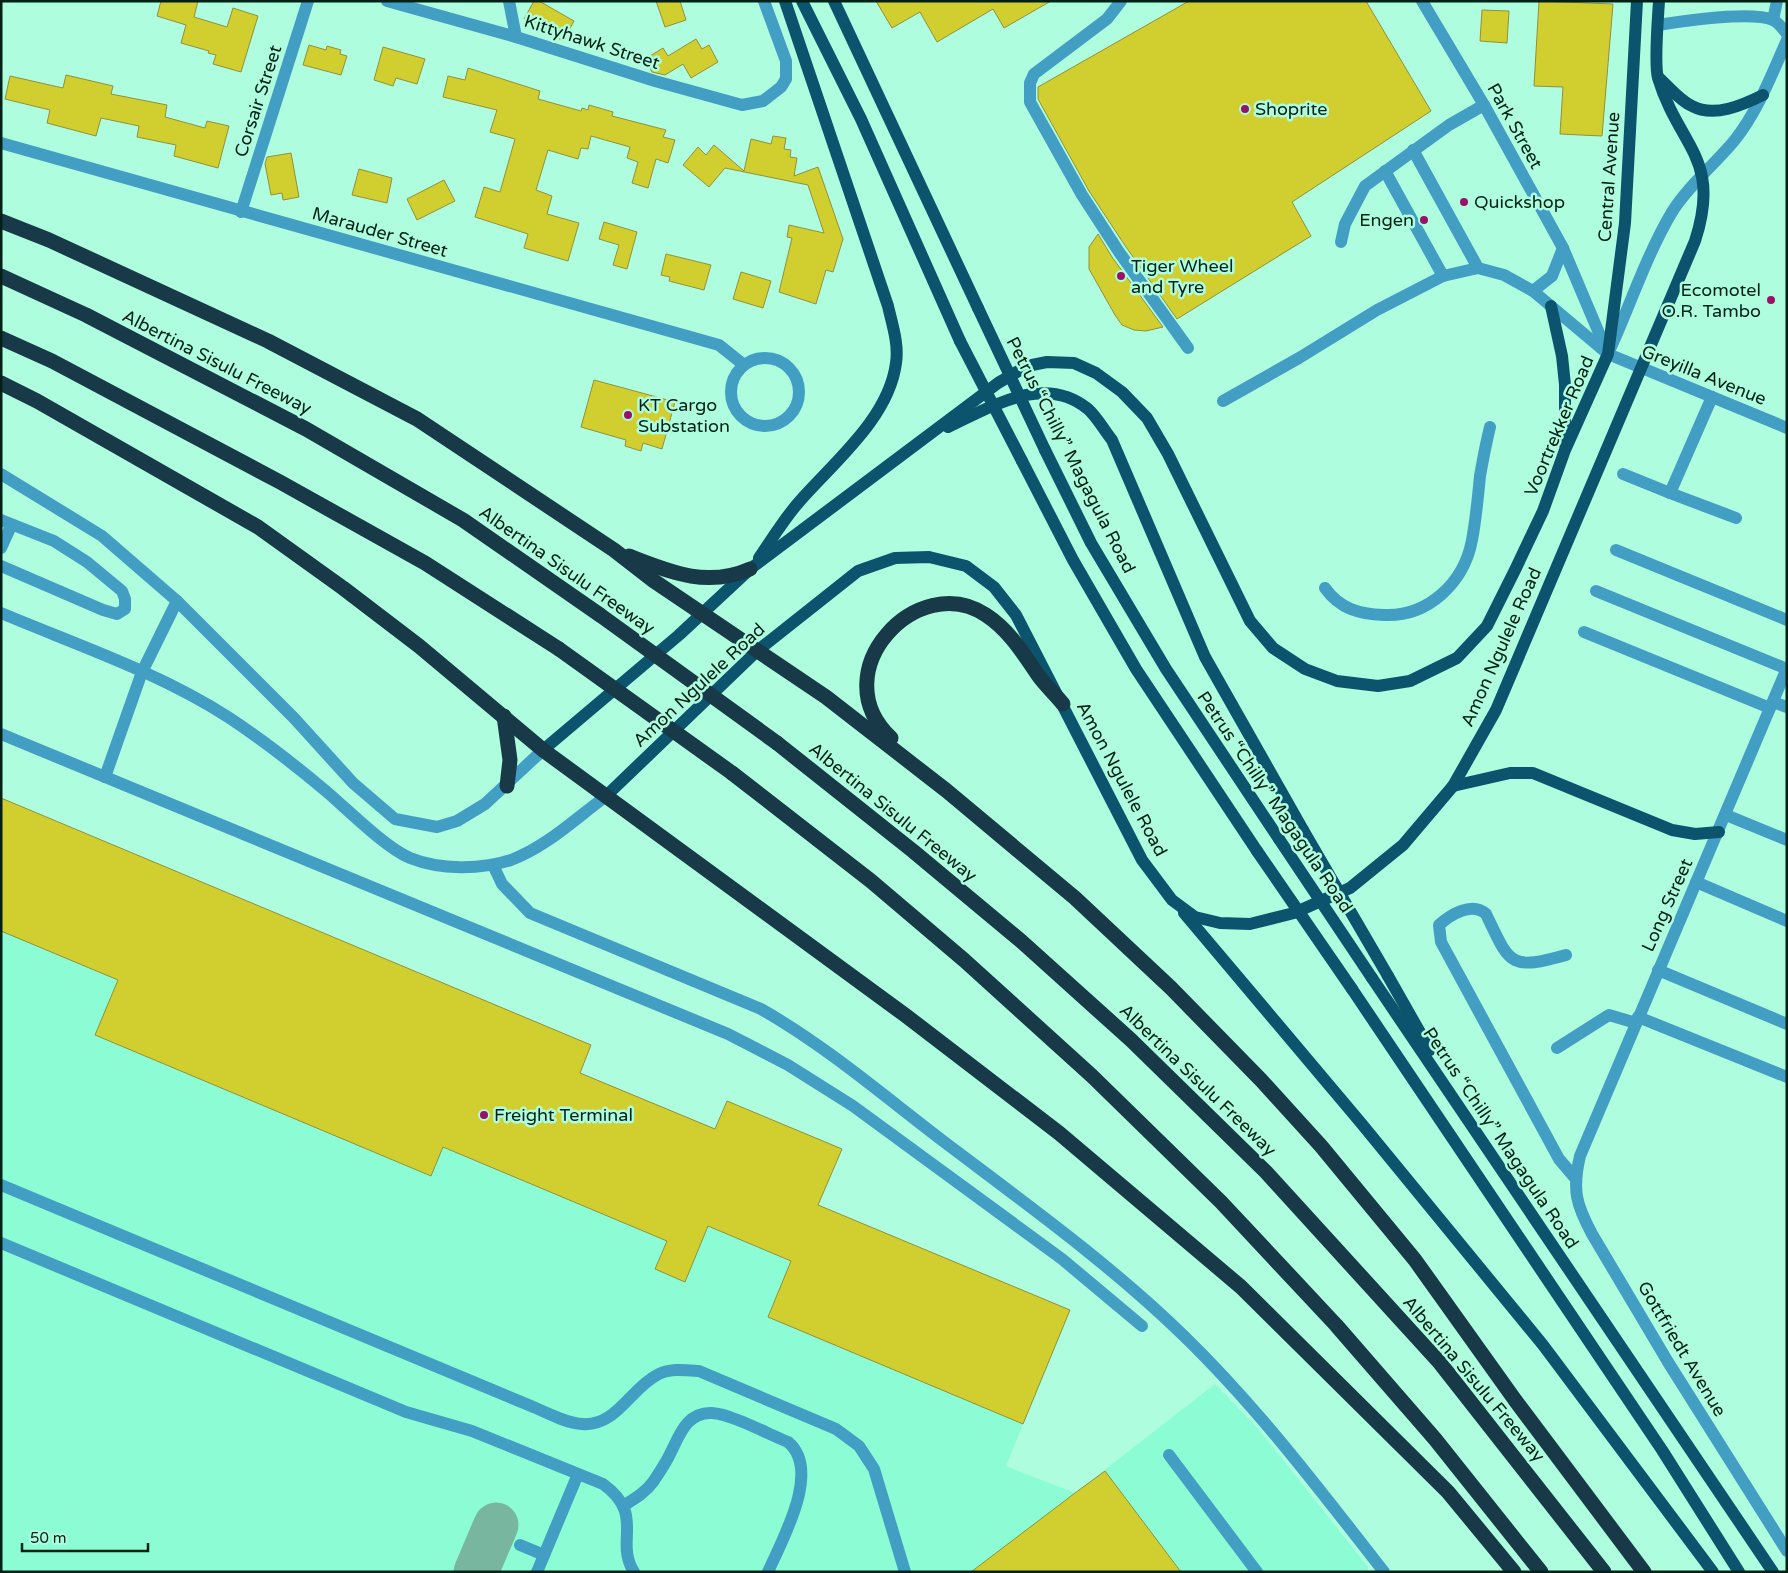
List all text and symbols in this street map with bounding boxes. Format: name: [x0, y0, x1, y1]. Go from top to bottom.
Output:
street label: Kittyhawk Street: [522, 10, 663, 74]
street label: Corsair Street: [230, 42, 286, 160]
street label: Park Street: [1482, 79, 1548, 173]
place label: Shoprite: [1255, 98, 1328, 120]
marker: Shoprite: [1239, 103, 1251, 115]
street label: Central Avenue: [1593, 111, 1625, 243]
place label: Quickshop: [1474, 191, 1565, 213]
marker: Quickshop: [1458, 196, 1470, 208]
street label: Marauder Street: [310, 202, 450, 262]
place label: Engen: [1359, 209, 1414, 231]
marker: Engen: [1418, 214, 1430, 226]
place label: Tiger Wheel and Tyre: [1131, 255, 1233, 298]
marker: Tiger Wheel and Tyre: [1115, 270, 1127, 282]
place label: Ecomotel O.R. Tambo: [1662, 279, 1761, 322]
marker: Ecomotel O.R. Tambo: [1765, 294, 1777, 306]
street label: Albertina Sisulu Freeway: [119, 305, 316, 420]
street label: Petrus “Chilly” Magagula Road: [1002, 333, 1140, 577]
street label: Greyilla Avenue: [1638, 340, 1770, 410]
street label: Voortrekker Road: [1519, 352, 1599, 500]
place label: KT Cargo Substation: [638, 394, 730, 437]
marker: KT Cargo Substation: [622, 409, 634, 421]
street label: Albertina Sisulu Freeway: [475, 501, 659, 639]
street label: Amon Ngulele Road: [1456, 564, 1546, 730]
street label: Amon Ngulele Road: [629, 618, 769, 752]
street label: Petrus “Chilly” Magagula Road: [1192, 687, 1358, 917]
street label: Amon Ngulele Road: [1072, 698, 1172, 860]
street label: Albertina Sisulu Freeway: [805, 737, 982, 887]
street label: Long Street: [1637, 855, 1697, 955]
street label: Albertina Sisulu Freeway: [1115, 999, 1281, 1161]
street label: Petrus “Chilly” Magagula Road: [1418, 1023, 1584, 1253]
place label: Freight Terminal: [494, 1104, 633, 1126]
marker: Freight Terminal: [478, 1109, 490, 1121]
street label: Gottfriedt Avenue: [1633, 1277, 1731, 1421]
street label: Albertina Sisulu Freeway: [1398, 1292, 1550, 1467]
scale bar: [22, 1520, 149, 1552]
text: 50 m: [30, 1529, 67, 1547]

